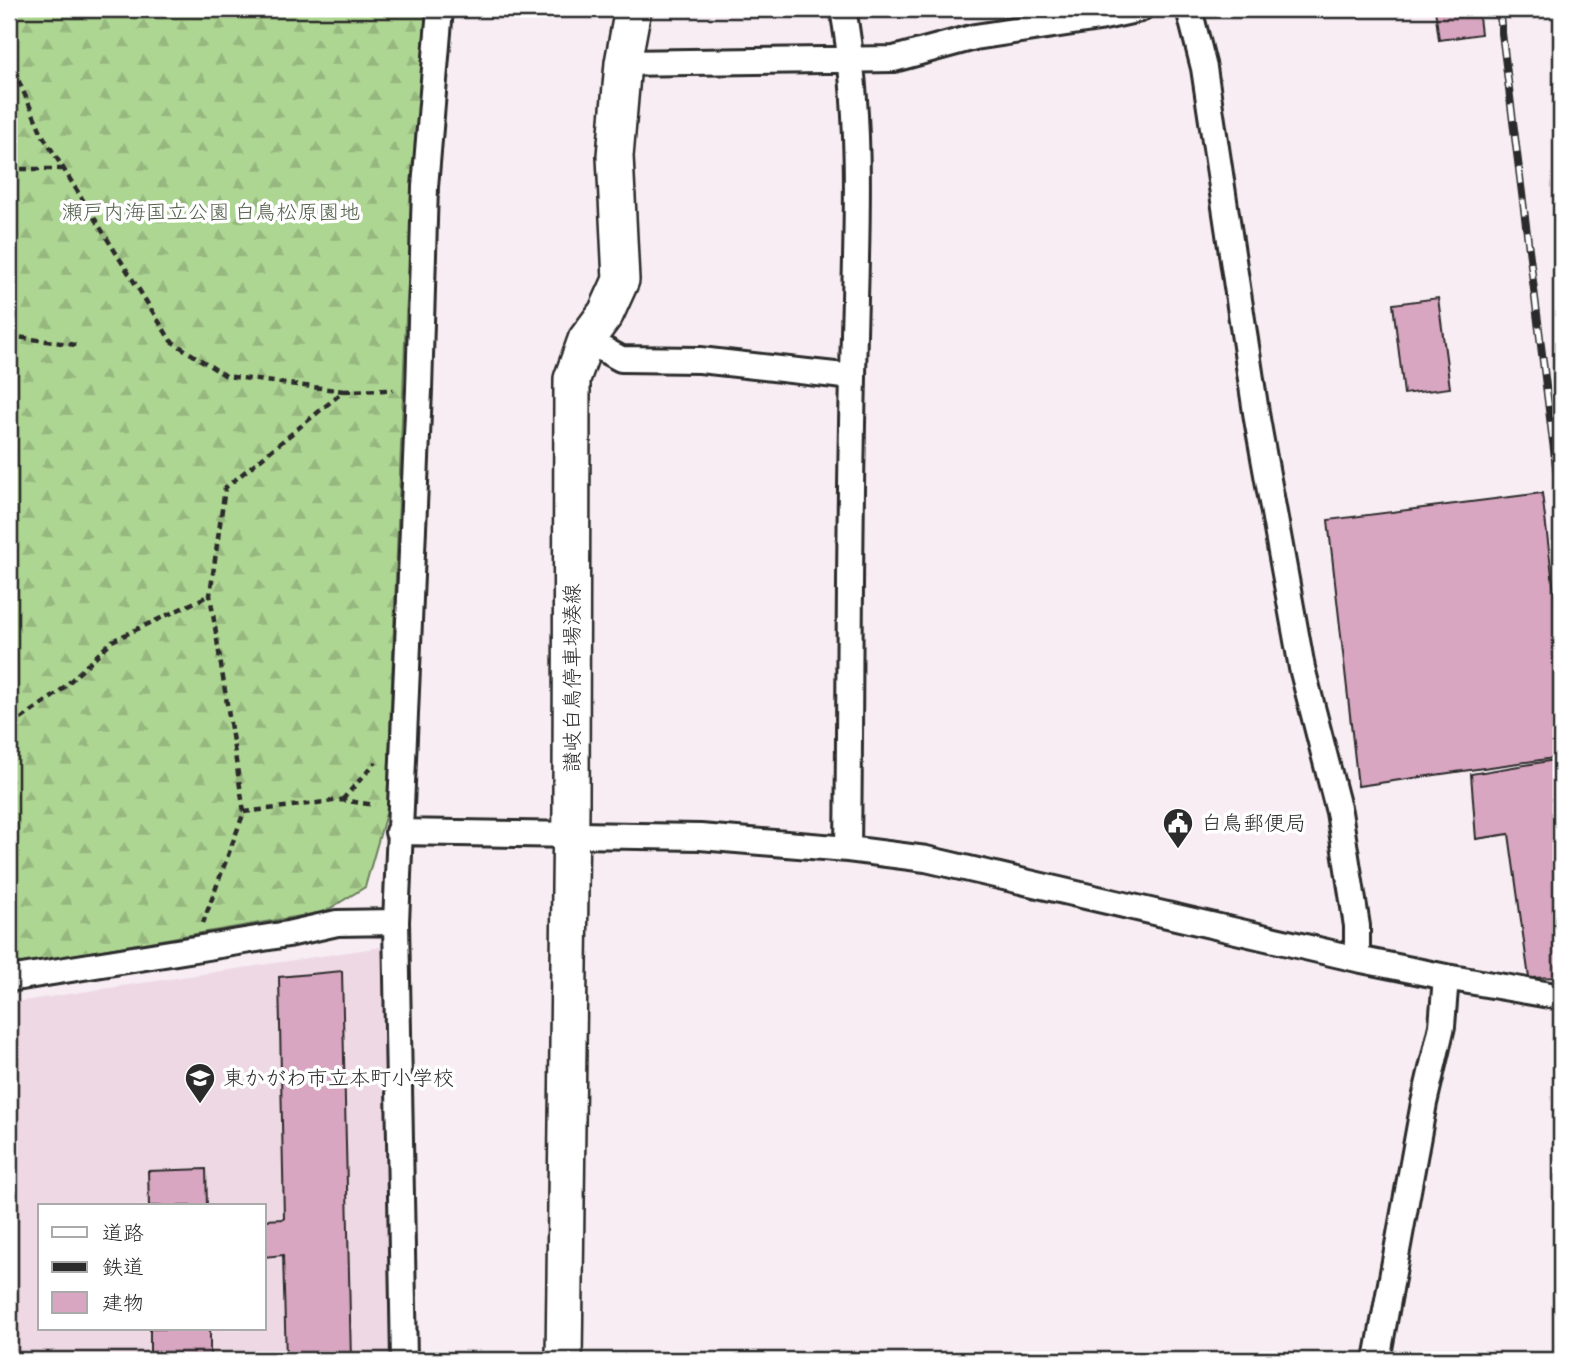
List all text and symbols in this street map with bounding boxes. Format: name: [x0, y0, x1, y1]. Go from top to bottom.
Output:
park label: 瀬戸内海国立公園 白鳥松原園地: [62, 199, 360, 224]
street label: 讃岐白鳥停車場湊線: [559, 584, 584, 773]
public building icon: 白鳥郵便局: [1161, 806, 1195, 850]
place label: 白鳥郵便局: [1201, 810, 1306, 835]
school or university icon: 東かがわ市立本町小学校: [183, 1061, 217, 1105]
place label: 東かがわ市立本町小学校: [223, 1065, 454, 1090]
legend: [38, 1204, 266, 1330]
text: 道路: [102, 1220, 144, 1245]
text: 鉄道: [102, 1254, 144, 1279]
text: 建物: [102, 1290, 144, 1315]

